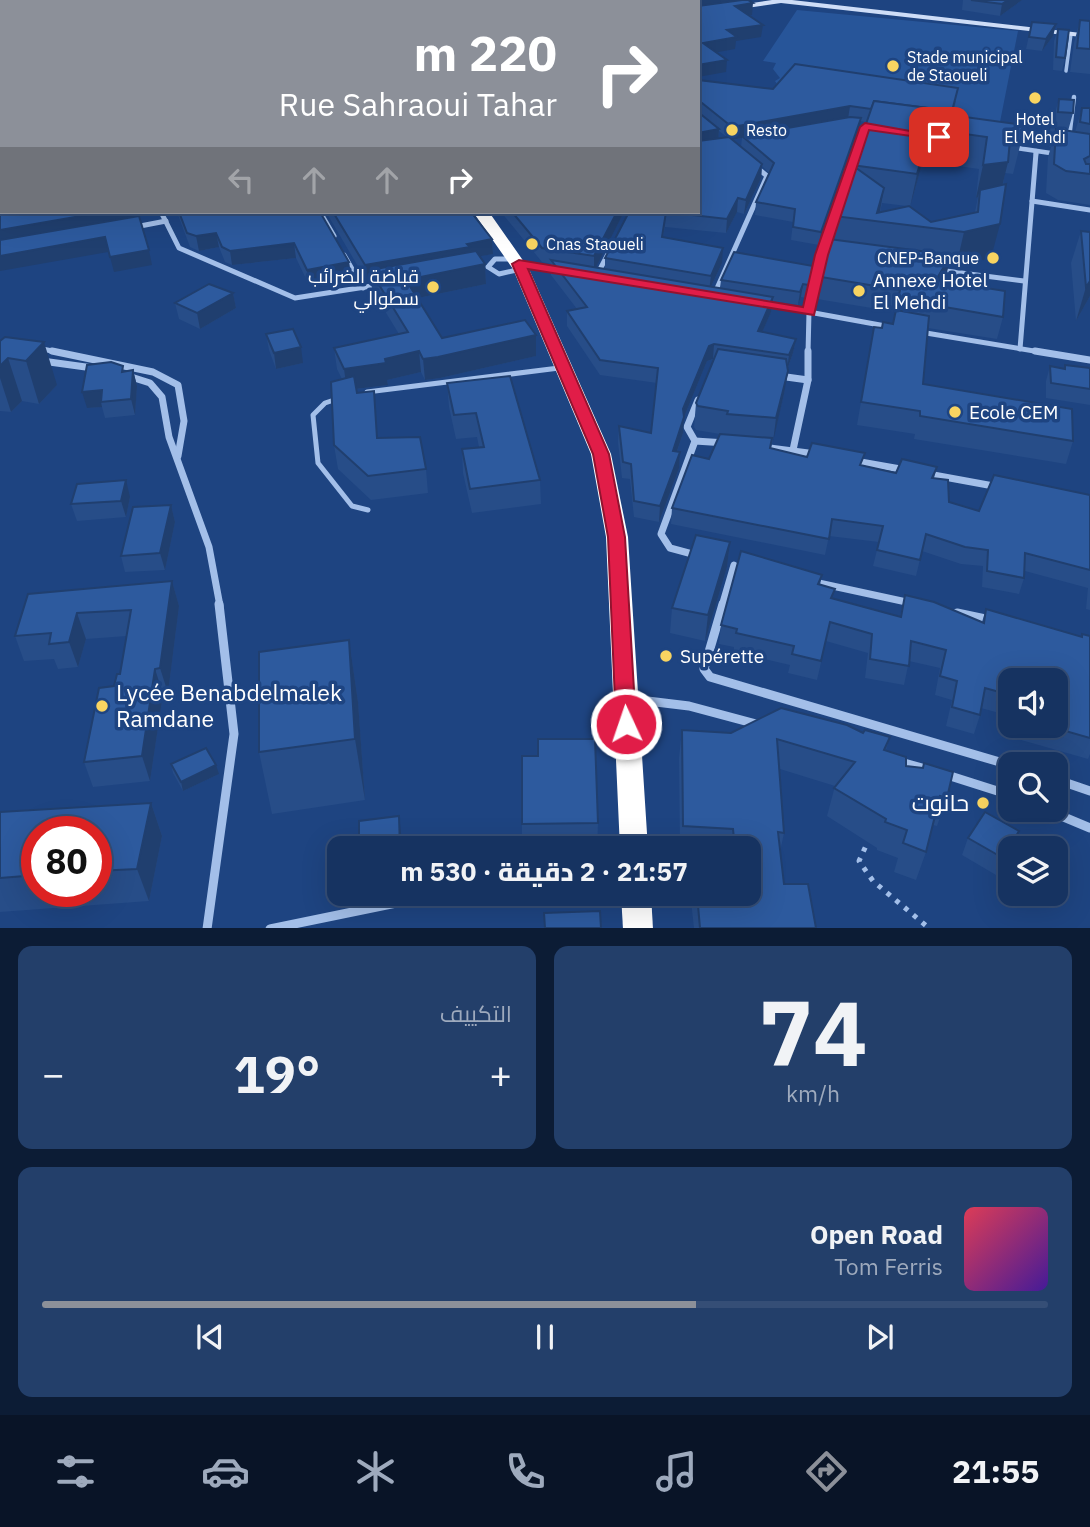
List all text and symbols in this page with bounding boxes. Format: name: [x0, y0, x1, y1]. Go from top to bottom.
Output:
text: 220 m: [413, 21, 557, 84]
icon: right: [581, 28, 672, 119]
place label: Stade municipal de Staoueli: [907, 47, 1023, 85]
marker: Stade municipal de Staoueli: [885, 58, 901, 74]
text: Rue Sahraoui Tahar: [279, 83, 557, 125]
marker: Hotel El Mehdi: [1027, 90, 1043, 106]
pin: [909, 107, 969, 167]
place label: Hotel El Mehdi: [1004, 109, 1066, 147]
icon: arrive: [920, 118, 958, 156]
place label: Resto: [746, 120, 787, 140]
marker: Resto: [724, 122, 740, 138]
icon: left: [222, 161, 260, 199]
icon: ahead: [295, 161, 333, 199]
icon: ahead: [368, 161, 406, 199]
icon: right: [441, 161, 479, 199]
place label: Cnas Staoueli: [546, 234, 644, 254]
marker: Cnas Staoueli: [524, 236, 540, 252]
place label: CNEP-Banque: [877, 248, 979, 268]
marker: CNEP-Banque: [985, 250, 1001, 266]
place label: قباضة الضرائب سطوالي: [308, 264, 419, 313]
place label: Annexe Hotel El Mehdi: [873, 268, 988, 314]
marker: قباضة الضرائب سطوالي: [425, 279, 441, 295]
marker: Annexe Hotel El Mehdi: [851, 283, 867, 299]
place label: Ecole CEM: [969, 400, 1058, 424]
marker: Ecole CEM: [947, 404, 963, 420]
place label: Supérette: [680, 644, 764, 668]
marker: Supérette: [658, 648, 674, 664]
map controls: [998, 668, 1068, 906]
button: sound: [998, 668, 1068, 738]
place label: Lycée Benabdelmalek Ramdane: [116, 677, 342, 733]
position arrow: [589, 687, 663, 761]
marker: Lycée Benabdelmalek Ramdane: [94, 698, 110, 714]
button: search: [998, 752, 1068, 822]
place label: حانوت: [912, 787, 969, 817]
marker: حانوت: [975, 795, 991, 811]
speed limit sign: 80: [21, 816, 112, 907]
button: layers: [998, 836, 1068, 906]
text: 21:57 · 2 دقيقة · 530 m: [400, 854, 688, 888]
text: 74: [758, 973, 868, 1091]
text: التكييف: [440, 998, 512, 1028]
text: 19°: [234, 1040, 320, 1107]
text: −: [42, 1049, 65, 1098]
text: +: [489, 1049, 512, 1098]
text: km/h: [786, 1078, 840, 1108]
text: Open Road: [810, 1217, 943, 1251]
text: Tom Ferris: [834, 1251, 943, 1281]
icon: previous: [191, 1318, 229, 1356]
icon: pause: [526, 1318, 564, 1356]
icon: next: [861, 1318, 899, 1356]
icon: filters: [51, 1447, 100, 1496]
icon: car: [201, 1447, 250, 1496]
icon: climate: [351, 1447, 400, 1496]
icon: phone: [501, 1447, 550, 1496]
icon: music: [652, 1447, 701, 1496]
icon: directions: [802, 1447, 851, 1496]
text: 21:55: [952, 1450, 1039, 1492]

